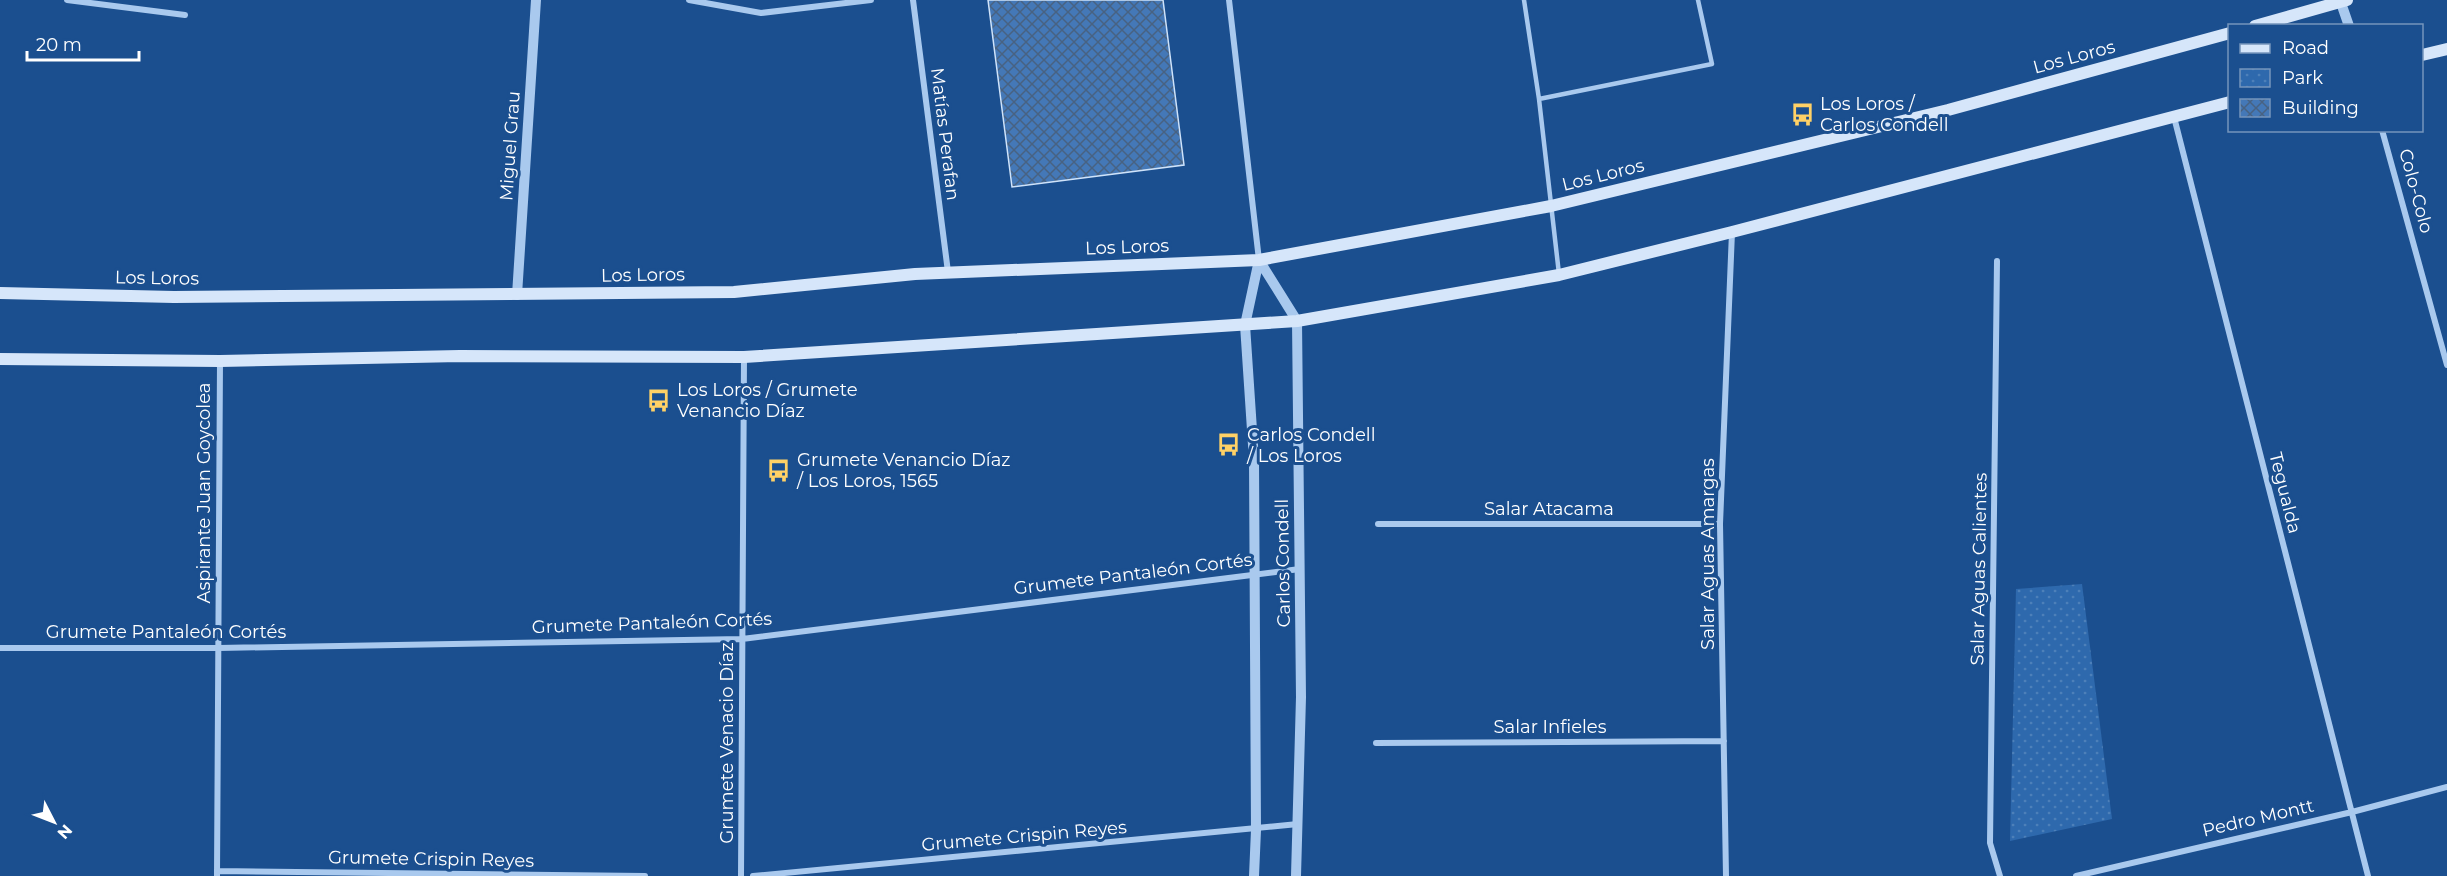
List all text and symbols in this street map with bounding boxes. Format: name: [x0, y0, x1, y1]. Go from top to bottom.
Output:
scale bar: [27, 24, 140, 62]
legend: [2228, 24, 2423, 132]
text: 20 m: [36, 34, 82, 56]
street label: Los Loros: [2031, 35, 2118, 79]
text: Road: [2282, 37, 2329, 59]
street label: Matías Perafan: [926, 66, 964, 202]
text: Park: [2282, 67, 2323, 89]
street label: Miguel Grau: [495, 90, 525, 202]
place label: Los Loros / Carlos Condell: [1820, 93, 1949, 136]
text: Building: [2282, 97, 2359, 119]
bus stop icon: Los Loros / Carlos Condell: [1789, 101, 1815, 127]
street label: Colo-Colo: [2394, 146, 2438, 236]
street label: Los Loros: [1560, 154, 1647, 196]
street label: Los Loros: [1085, 235, 1170, 259]
street label: Los Loros: [601, 263, 685, 287]
street label: Los Loros: [115, 266, 199, 290]
place label: Los Loros / Grumete Venancio Díaz: [677, 379, 858, 422]
street label: Aspirante Juan Goycolea: [193, 383, 215, 603]
bus stop icon: Los Loros / Grumete Venancio Díaz: [646, 387, 672, 413]
place label: Carlos Condell / Los Loros: [1246, 424, 1376, 467]
bus stop icon: Carlos Condell / Los Loros: [1216, 432, 1242, 458]
place label: Grumete Venancio Díaz / Los Loros, 1565: [796, 449, 1011, 492]
street label: Tegualda: [2264, 450, 2306, 536]
bus stop icon: Grumete Venancio Díaz / Los Loros, 1565: [766, 457, 792, 483]
street label: Salar Aguas Amargas: [1697, 458, 1719, 650]
street label: Salar Aguas Calientes: [1966, 472, 1992, 666]
street label: Salar Atacama: [1484, 498, 1614, 520]
street label: Carlos Condell: [1271, 499, 1295, 627]
street label: Grumete Pantaleón Cortés: [1012, 548, 1254, 600]
street label: Grumete Pantaleón Cortés: [531, 608, 773, 638]
street label: Grumete Pantaleón Cortés: [46, 621, 286, 643]
street label: Grumete Venacio Díaz: [716, 642, 738, 844]
street label: Salar Infieles: [1493, 716, 1607, 738]
north arrow: [24, 792, 84, 852]
street label: Pedro Montt: [2200, 794, 2316, 842]
street label: Grumete Crispin Reyes: [920, 816, 1128, 856]
text: N: [53, 821, 76, 843]
street label: Grumete Crispin Reyes: [328, 846, 534, 872]

